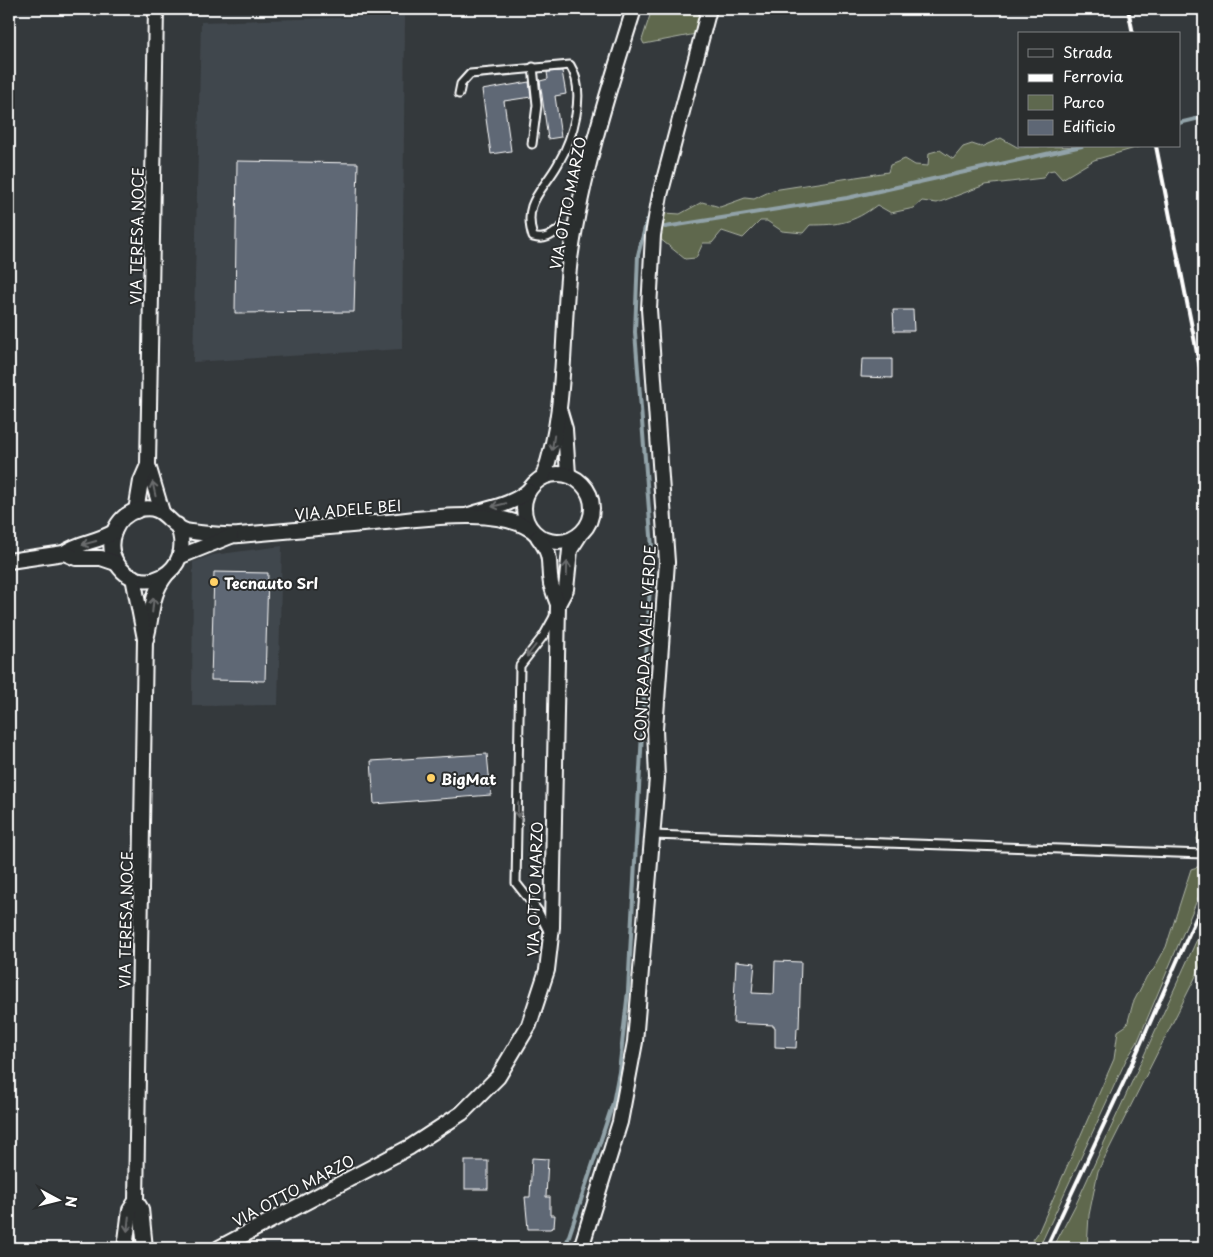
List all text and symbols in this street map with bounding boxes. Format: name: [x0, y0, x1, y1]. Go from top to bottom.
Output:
legend: [1018, 32, 1180, 148]
text: Strada: [1063, 40, 1113, 63]
text: Ferrovia: [1063, 64, 1124, 87]
text: Parco: [1063, 90, 1105, 113]
text: Edificio: [1063, 114, 1116, 137]
street label: VIA OTTO MARZO: [543, 135, 591, 271]
street label: VIA TERESA NOCE: [123, 167, 149, 305]
one-way arrow: [547, 435, 557, 451]
one-way arrow: [149, 481, 159, 497]
street label: VIA ADELE BEI: [294, 493, 402, 525]
one-way arrow: [492, 501, 508, 511]
one-way arrow: [81, 538, 97, 548]
street label: CONTRADA VALLE VERDE: [627, 544, 661, 742]
one-way arrow: [562, 562, 571, 578]
place label: Tecnauto Srl: [224, 571, 318, 594]
marker: Tecnauto Srl: [208, 576, 220, 588]
one-way arrow: [148, 597, 158, 613]
one-way arrow: [526, 644, 536, 658]
place label: BigMat: [441, 767, 497, 790]
marker: BigMat: [425, 772, 437, 784]
one-way arrow: [513, 802, 522, 818]
street label: VIA OTTO MARZO: [520, 821, 548, 957]
street label: VIA TERESA NOCE: [112, 851, 138, 989]
street label: VIA OTTO MARZO: [228, 1148, 358, 1232]
north arrow: [32, 1174, 82, 1224]
text: N: [60, 1195, 82, 1208]
one-way arrow: [123, 1215, 133, 1231]

